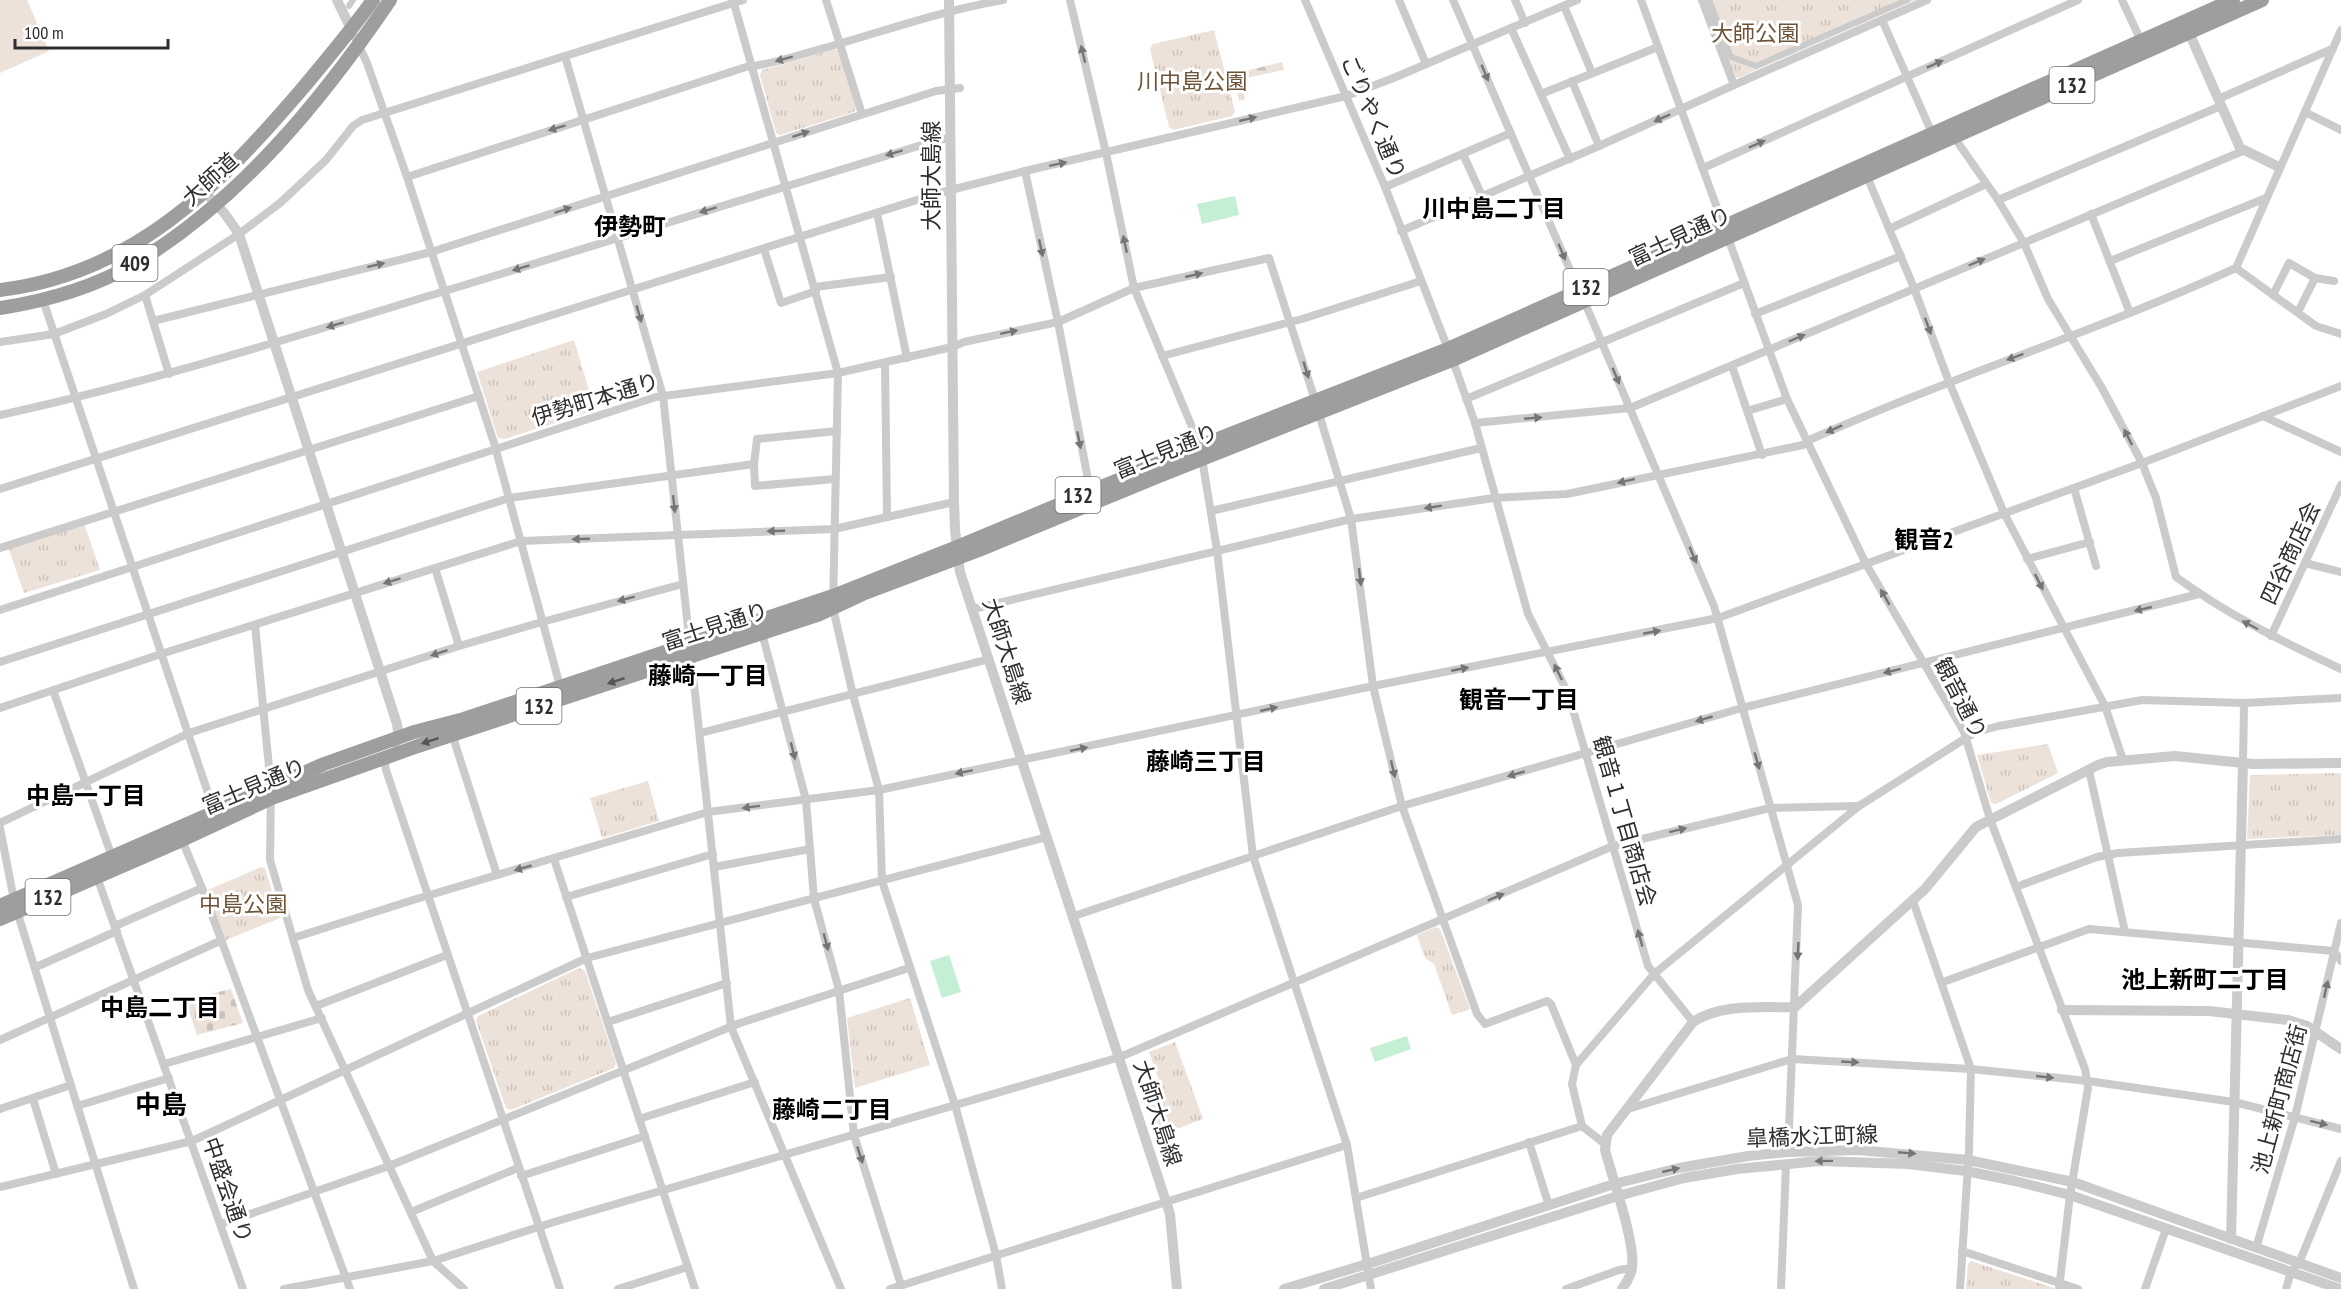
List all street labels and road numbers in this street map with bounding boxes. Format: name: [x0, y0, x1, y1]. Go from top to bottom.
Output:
street label: ごりやく通り: [1335, 51, 1413, 183]
road number: 132: [2050, 67, 2094, 103]
street label: 大師大島線: [917, 121, 945, 231]
street label: 大師道: [176, 147, 244, 211]
street label: 富士見通り: [1624, 200, 1736, 272]
road number: 409: [112, 245, 158, 281]
road number: 132: [1564, 269, 1608, 305]
street label: 伊勢町本通り: [528, 366, 662, 432]
street label: 富士見通り: [1110, 417, 1222, 485]
road number: 132: [1056, 477, 1100, 513]
street label: 四谷商店会: [2254, 497, 2326, 609]
street label: 大師大島線: [977, 594, 1037, 708]
street label: 富士見通り: [658, 596, 772, 656]
street label: 観音通り: [1929, 652, 1993, 744]
road number: 132: [516, 688, 562, 724]
street label: 観音１丁目商店会: [1587, 733, 1663, 909]
street label: 富士見通り: [198, 752, 310, 820]
road number: 132: [26, 879, 70, 915]
street label: 池上新町商店街: [2246, 1021, 2312, 1177]
street label: 大師大島線: [1128, 1056, 1188, 1170]
street label: 皐橋水江町線: [1746, 1120, 1878, 1152]
street label: 中盛会通り: [197, 1133, 259, 1247]

